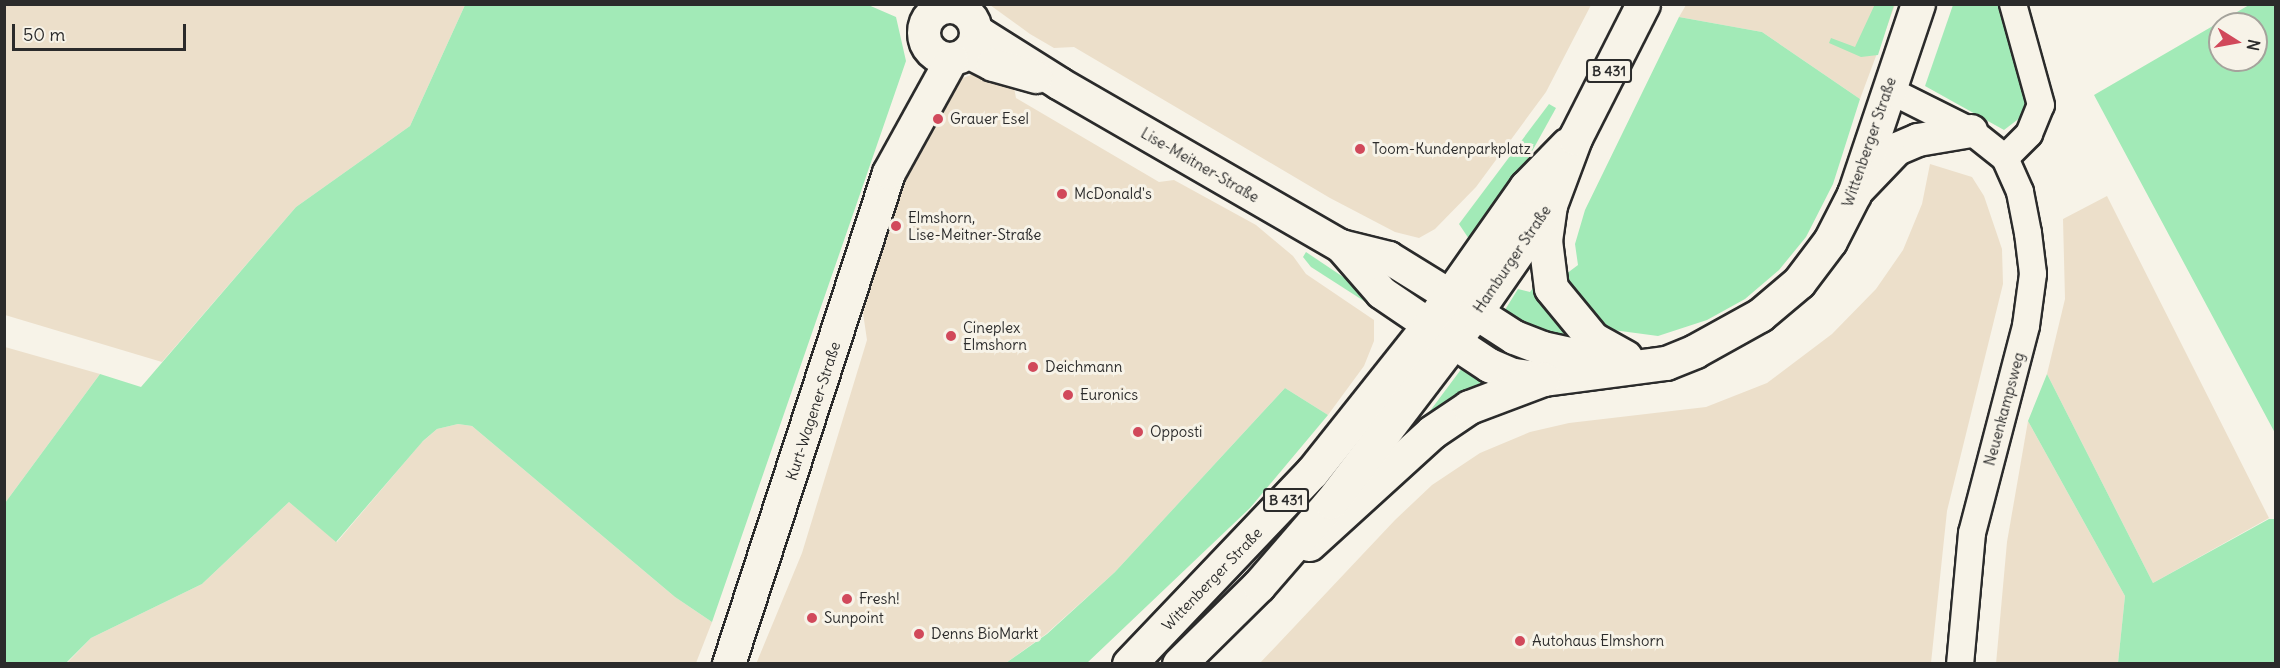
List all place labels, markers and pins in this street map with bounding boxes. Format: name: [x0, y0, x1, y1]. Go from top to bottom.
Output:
place label: Grauer Esel: [950, 110, 1029, 128]
marker: Grauer Esel: [931, 112, 945, 126]
place label: Toom-Kundenparkplatz: [1372, 140, 1531, 158]
marker: Toom-Kundenparkplatz: [1353, 142, 1367, 156]
place label: McDonald's: [1074, 185, 1152, 203]
marker: McDonald's: [1055, 187, 1069, 201]
place label: Elmshorn, Lise-Meitner-Straße: [908, 208, 1041, 243]
marker: Elmshorn, Lise-Meitner-Straße: [889, 219, 903, 233]
place label: Cineplex Elmshorn: [963, 318, 1027, 353]
marker: Cineplex Elmshorn: [944, 329, 958, 343]
place label: Deichmann: [1045, 358, 1122, 376]
marker: Deichmann: [1026, 360, 1040, 374]
place label: Euronics: [1080, 386, 1138, 404]
marker: Euronics: [1061, 388, 1075, 402]
place label: Opposti: [1150, 423, 1202, 441]
marker: Opposti: [1131, 425, 1145, 439]
place label: Fresh!: [859, 590, 900, 608]
marker: Fresh!: [840, 592, 854, 606]
place label: Sunpoint: [824, 609, 884, 627]
marker: Sunpoint: [805, 611, 819, 625]
place label: Denns BioMarkt: [931, 625, 1038, 643]
marker: Denns BioMarkt: [912, 627, 926, 641]
place label: Autohaus Elmshorn: [1532, 632, 1664, 650]
marker: Autohaus Elmshorn: [1513, 634, 1527, 648]

